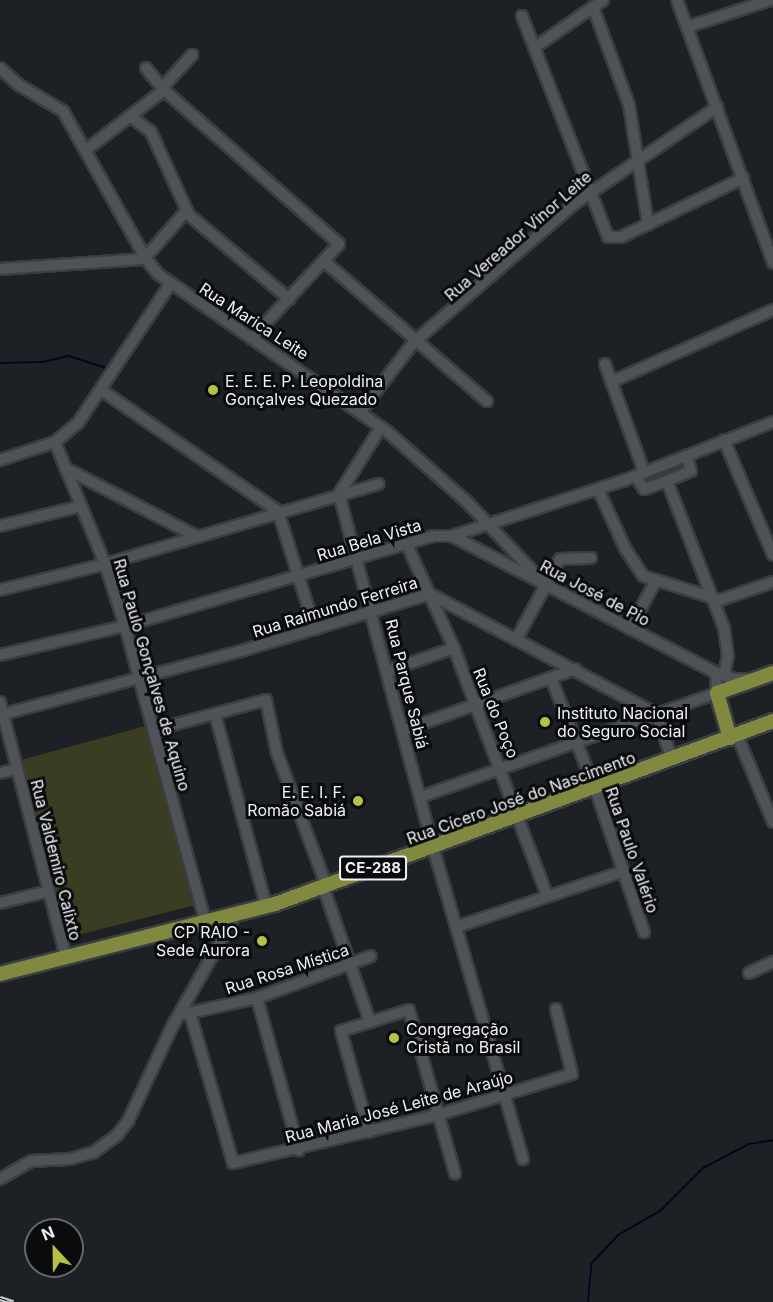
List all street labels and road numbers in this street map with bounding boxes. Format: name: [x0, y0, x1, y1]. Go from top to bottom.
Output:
street label: Rua Vereador Vinor Leite: [441, 167, 595, 305]
street label: Rua Marica Leite: [196, 279, 312, 363]
street label: Rua Bela Vista: [315, 515, 423, 565]
street label: Rua José de Pio: [537, 556, 653, 630]
street label: Rua Paulo Gonçalves de Aquino: [110, 557, 194, 793]
street label: Rua Raimundo Ferreira: [250, 573, 420, 641]
street label: Rua Parque Sabiá: [382, 617, 432, 751]
street label: Rua do Poço: [469, 665, 523, 761]
street label: Rua Cícero José do Nascimento: [404, 748, 638, 848]
street label: Rua Valdemiro Calixto: [27, 777, 85, 943]
street label: Rua Paulo Valério: [601, 784, 663, 916]
road number: CE-288: [338, 856, 407, 880]
street label: Rua Rosa Mística: [223, 940, 351, 998]
street label: Rua Maria José Leite de Araújo: [283, 1067, 515, 1147]

